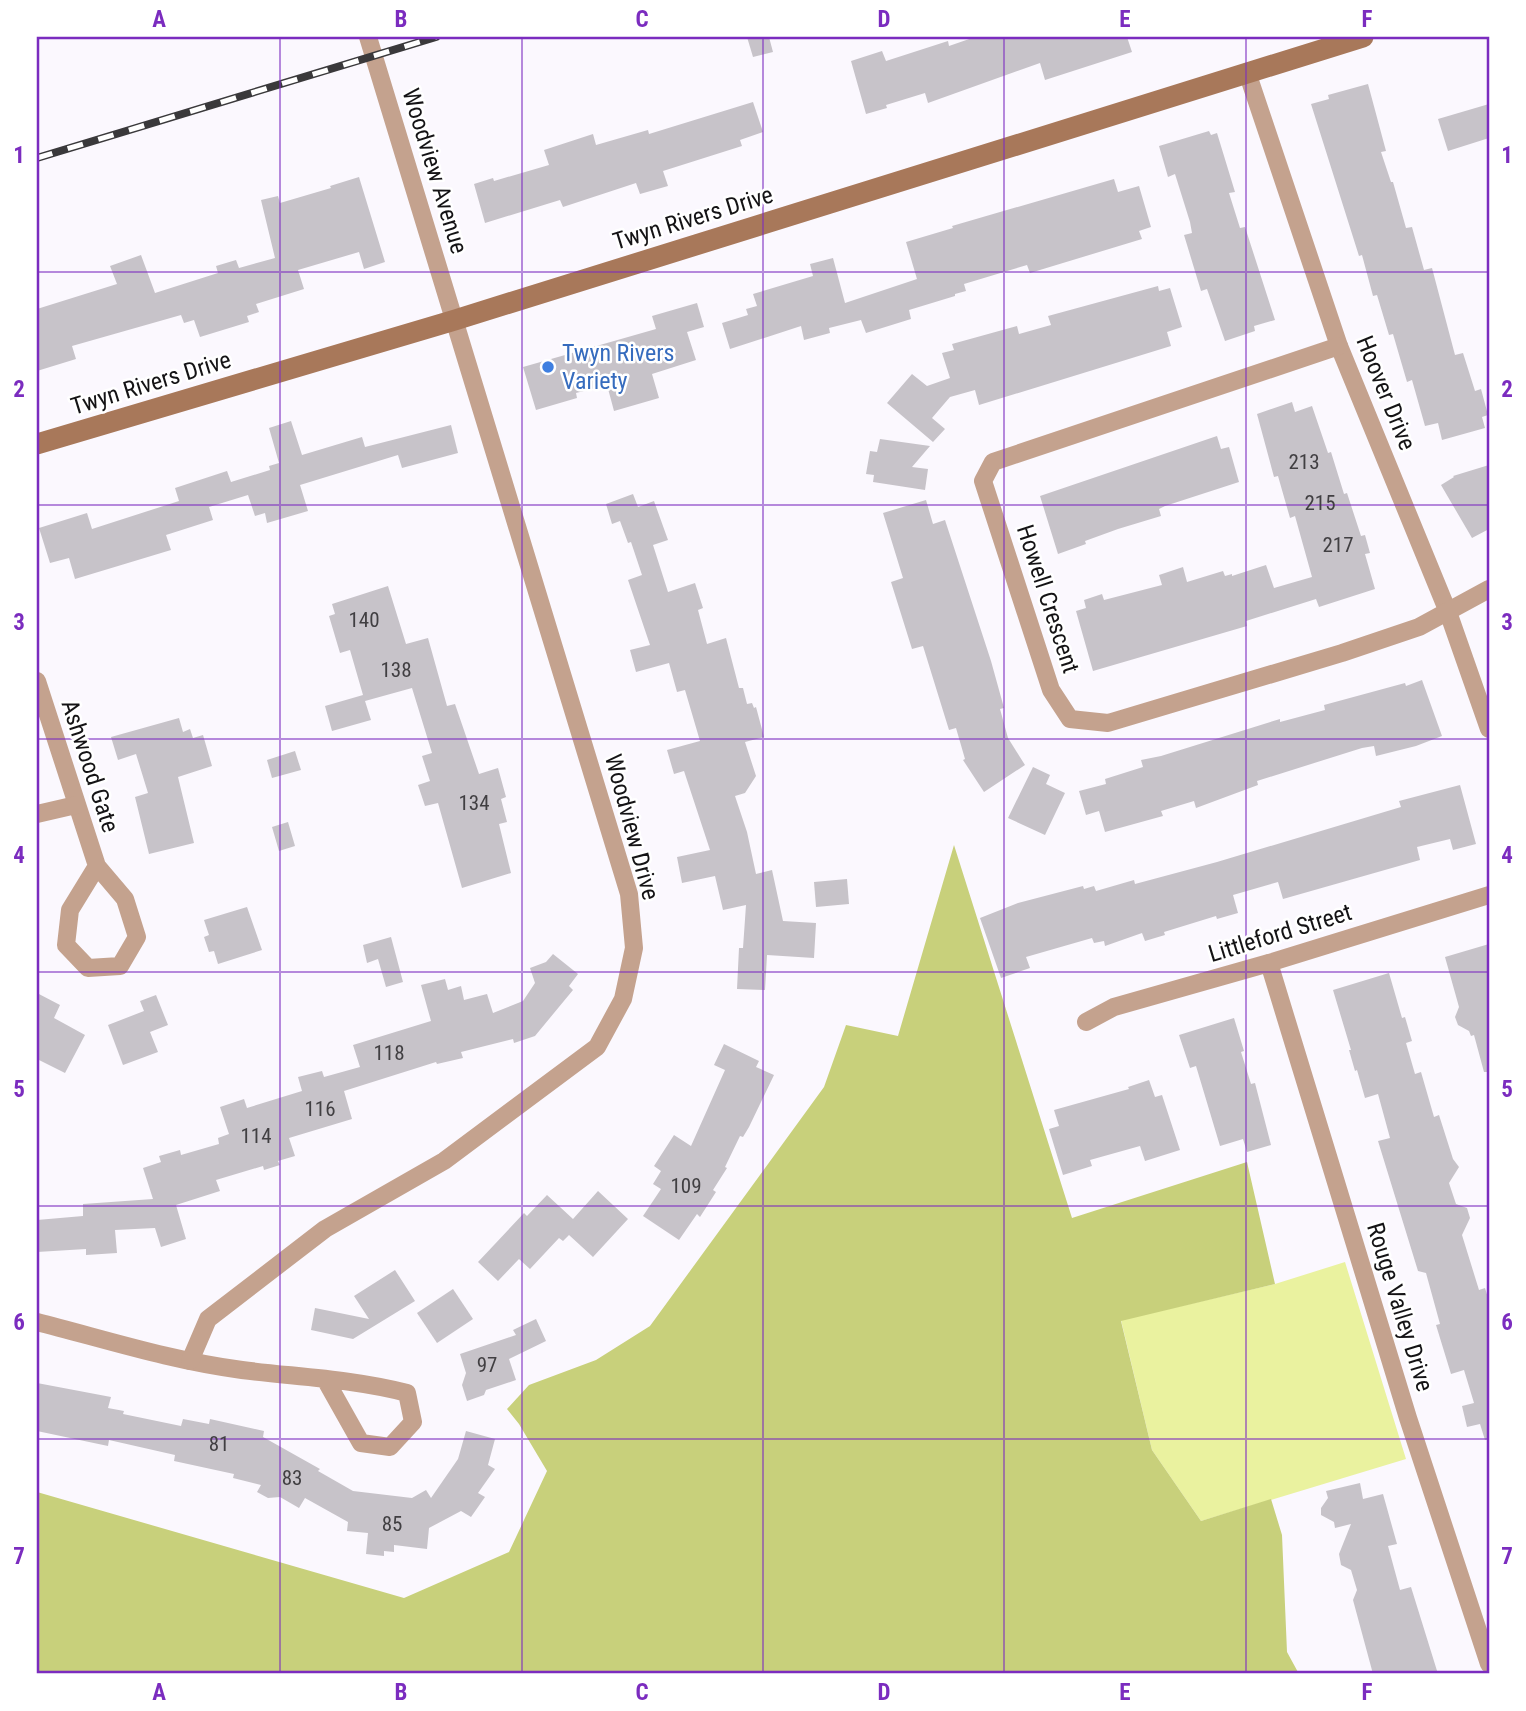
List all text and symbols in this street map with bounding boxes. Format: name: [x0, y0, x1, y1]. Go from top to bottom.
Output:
text: A: [152, 6, 166, 33]
text: B: [395, 6, 407, 33]
text: C: [635, 6, 649, 33]
text: D: [878, 6, 891, 33]
text: E: [1119, 6, 1131, 33]
text: F: [1362, 6, 1373, 33]
street label: Woodview Avenue: [397, 85, 473, 257]
text: 1: [13, 142, 25, 169]
text: 1: [1501, 142, 1513, 169]
street label: Twyn Rivers Drive: [610, 180, 776, 256]
street label: Hoover Drive: [1350, 332, 1422, 454]
place label: Twyn Rivers Variety: [562, 339, 674, 395]
street label: Twyn Rivers Drive: [68, 345, 234, 421]
marker: Twyn Rivers Variety: [540, 359, 556, 375]
text: 2: [13, 376, 25, 403]
text: 2: [1501, 376, 1513, 403]
house number: 213: [1288, 450, 1320, 474]
house number: 215: [1304, 491, 1336, 515]
street label: Howell Crescent: [1011, 521, 1085, 677]
house number: 217: [1322, 533, 1354, 557]
house number: 140: [348, 608, 380, 632]
text: 3: [13, 609, 25, 636]
text: 3: [1501, 609, 1513, 636]
house number: 138: [380, 658, 412, 682]
street label: Ashwood Gate: [55, 696, 125, 836]
street label: Woodview Drive: [599, 751, 665, 903]
house number: 134: [458, 791, 490, 815]
text: 4: [13, 842, 25, 869]
text: 4: [1501, 842, 1513, 869]
street label: Littleford Street: [1205, 898, 1355, 968]
house number: 118: [373, 1041, 405, 1065]
text: 5: [13, 1076, 25, 1103]
text: 5: [1501, 1076, 1513, 1103]
house number: 116: [304, 1097, 336, 1121]
house number: 114: [240, 1124, 272, 1148]
house number: 109: [670, 1174, 702, 1198]
street label: Rouge Valley Drive: [1361, 1219, 1439, 1395]
text: 6: [13, 1309, 25, 1336]
text: 6: [1501, 1309, 1513, 1336]
house number: 97: [477, 1353, 497, 1377]
house number: 81: [209, 1432, 229, 1456]
house number: 83: [282, 1466, 302, 1490]
house number: 85: [382, 1512, 402, 1536]
text: 7: [13, 1543, 25, 1570]
text: 7: [1501, 1543, 1513, 1570]
text: A: [152, 1679, 166, 1706]
text: B: [395, 1679, 407, 1706]
text: C: [635, 1679, 649, 1706]
text: D: [878, 1679, 891, 1706]
text: E: [1119, 1679, 1131, 1706]
text: F: [1362, 1679, 1373, 1706]

